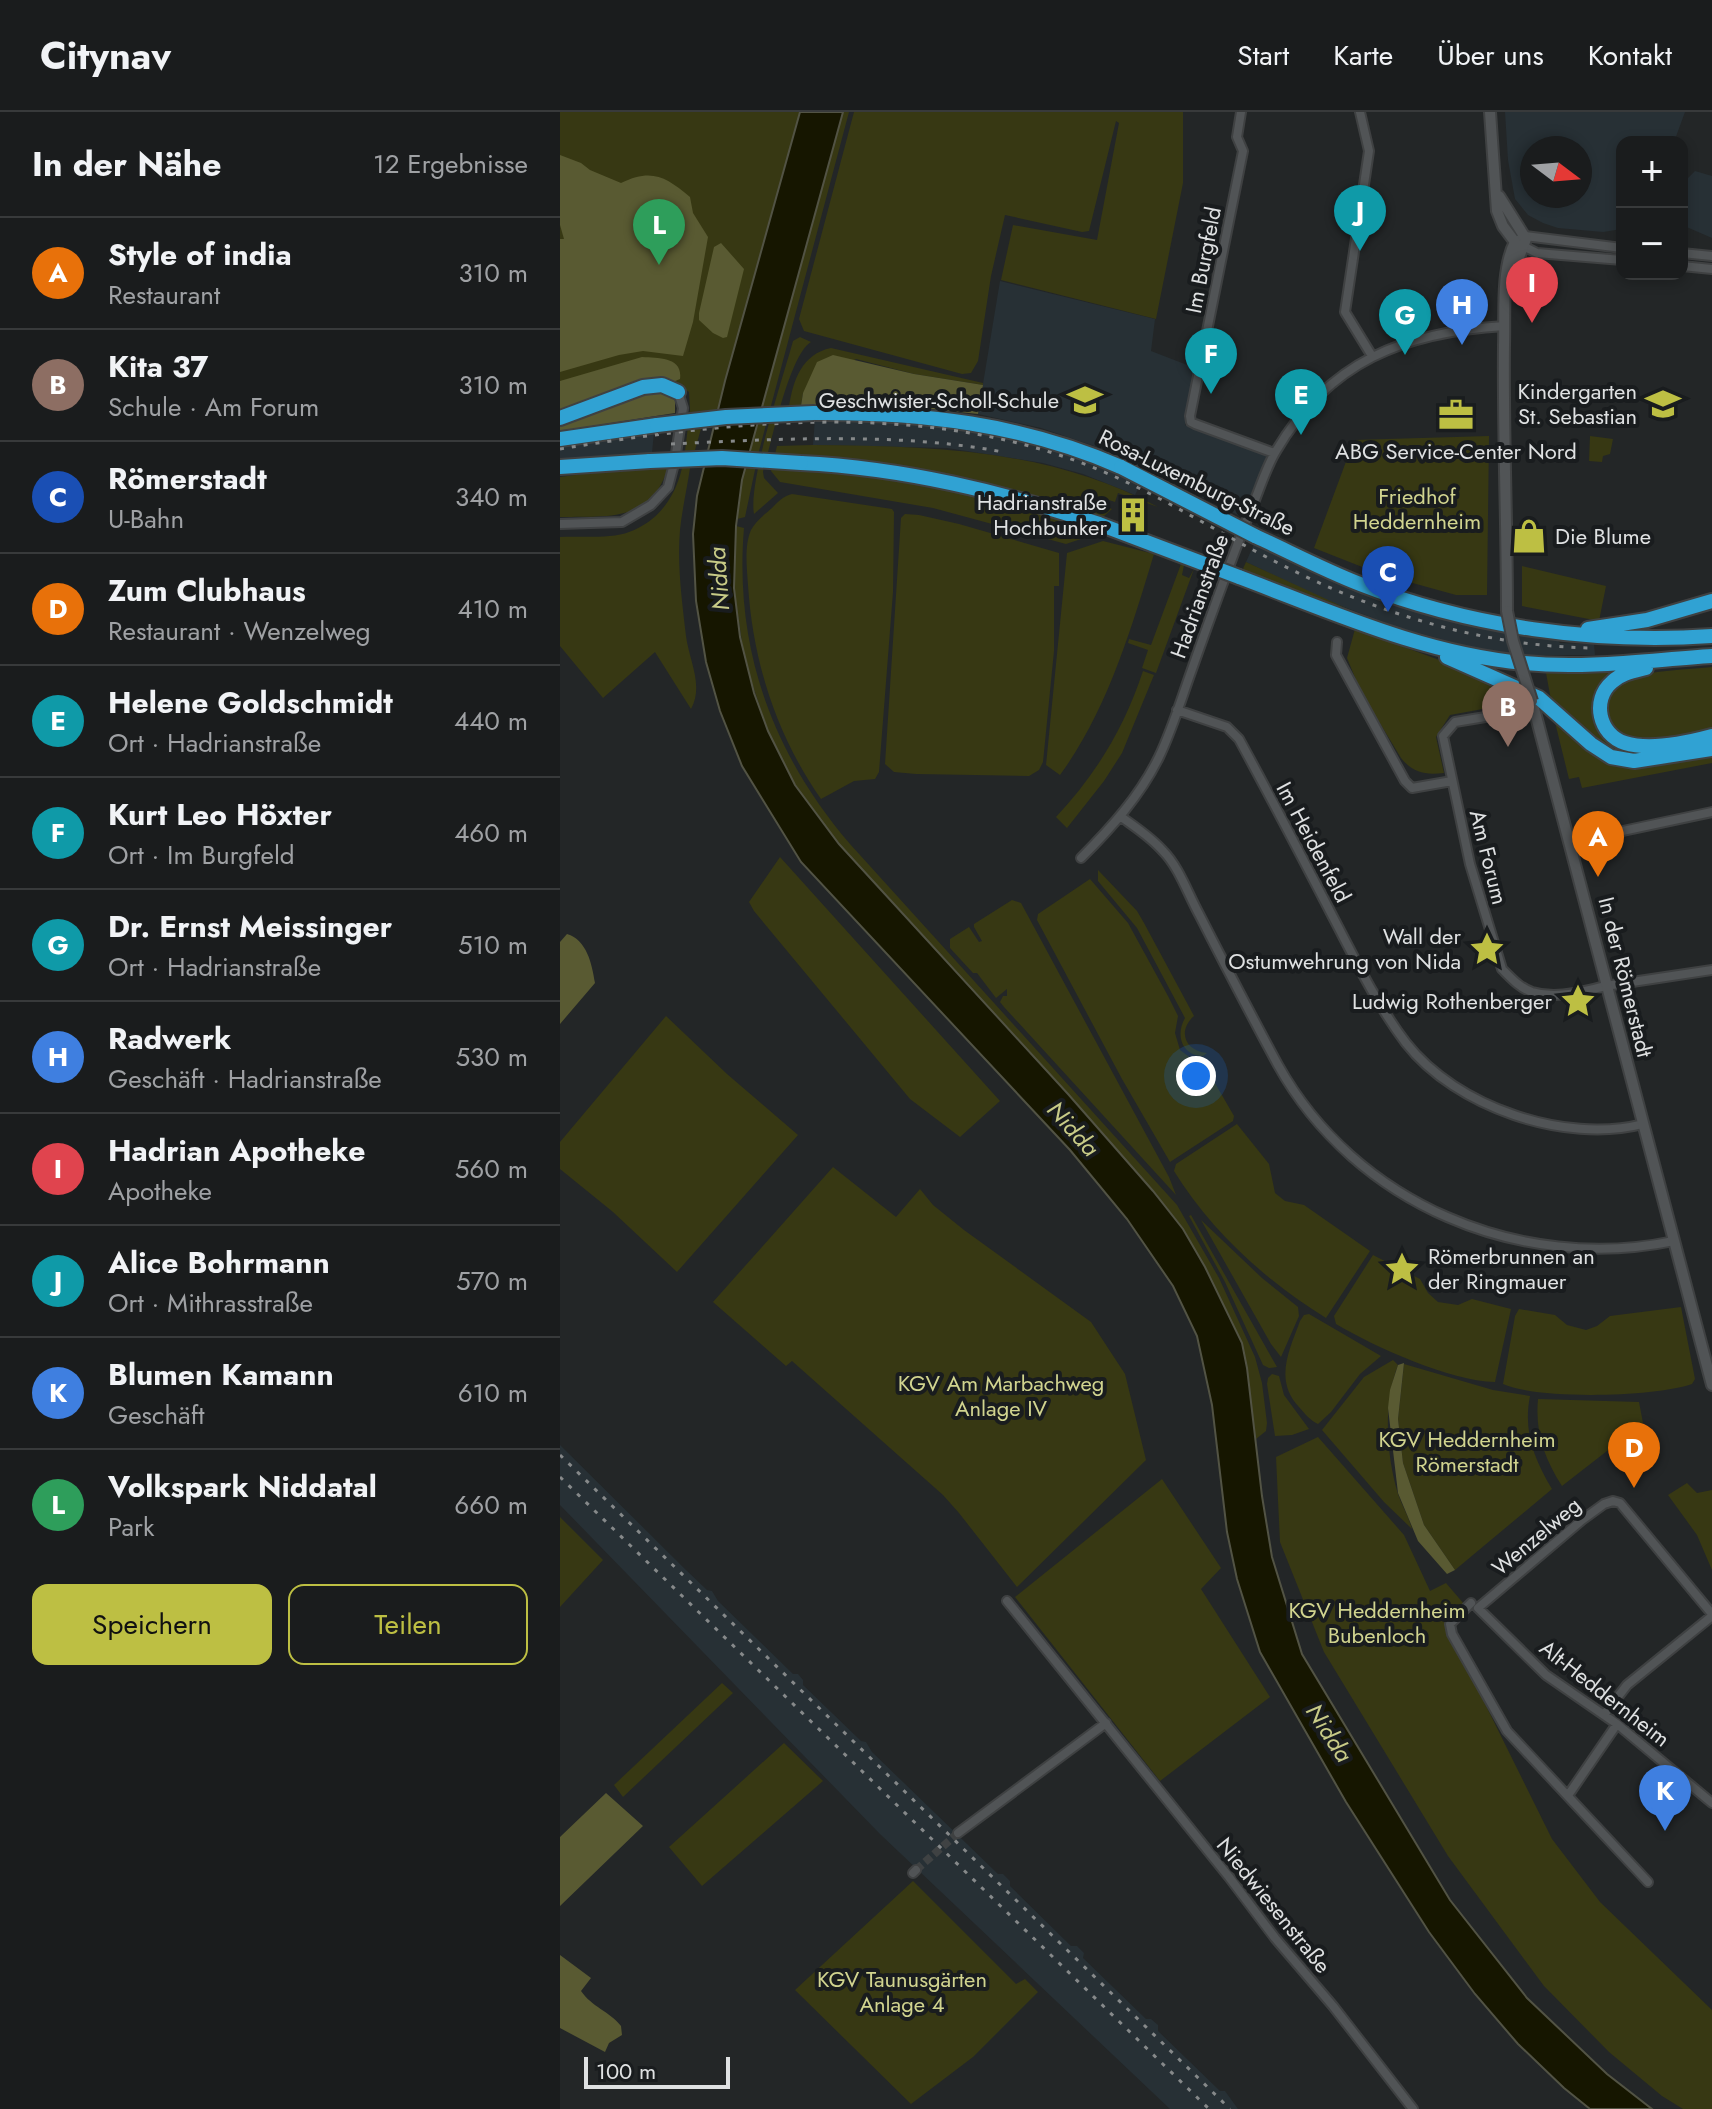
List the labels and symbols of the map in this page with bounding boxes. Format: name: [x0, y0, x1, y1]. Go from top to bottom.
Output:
north arrow: [1520, 136, 1592, 208]
pin: J: [1334, 185, 1386, 251]
pin: L: [633, 199, 685, 265]
street label: Im Burgfeld: [1177, 204, 1229, 316]
pin: I: [1506, 257, 1558, 323]
pin: H: [1436, 279, 1488, 345]
pin: G: [1379, 289, 1431, 355]
pin: F: [1185, 328, 1237, 394]
pin: E: [1275, 369, 1327, 435]
place label: Kindergarten St. Sebastian: [1517, 375, 1637, 432]
school or university icon: Geschwister-Scholl-Schule: [1066, 381, 1104, 419]
place label: Geschwister-Scholl-Schule: [819, 384, 1059, 416]
school or university icon: Kindergarten St. Sebastian: [1644, 385, 1682, 423]
office icon: ABG Service-Center Nord: [1437, 396, 1475, 434]
street label: Rosa-Luxemburg-Straße: [1094, 421, 1300, 543]
place label: ABG Service-Center Nord: [1335, 435, 1577, 467]
park label: Friedhof Heddernheim: [1353, 480, 1481, 537]
place label: Hadrianstraße Hochbunker: [977, 486, 1107, 543]
building icon: Hadrianstraße Hochbunker: [1114, 496, 1152, 534]
shop icon: Die Blume: [1510, 517, 1548, 555]
place label: Die Blume: [1555, 520, 1651, 552]
street label: Hadrianstraße: [1162, 529, 1236, 663]
water label: Nidda: [699, 546, 738, 612]
pin: C: [1362, 546, 1414, 612]
pin: B: [1482, 681, 1534, 747]
street label: Im Heidenfeld: [1269, 776, 1359, 908]
street label: Am Forum: [1462, 806, 1516, 908]
pin: A: [1572, 811, 1624, 877]
street label: In der Römerstadt: [1591, 893, 1662, 1061]
place label: Wall der Ostumwehrung von Nida: [1228, 920, 1461, 977]
place icon: Wall der Ostumwehrung von Nida: [1468, 930, 1506, 968]
place icon: Ludwig Rothenberger: [1559, 982, 1597, 1020]
place label: Ludwig Rothenberger: [1352, 985, 1552, 1017]
your location: [1176, 1056, 1216, 1096]
water label: Nidda: [1039, 1093, 1108, 1164]
place label: Römerbrunnen an der Ringmauer: [1428, 1240, 1595, 1297]
place icon: Römerbrunnen an der Ringmauer: [1383, 1250, 1421, 1288]
park label: KGV Am Marbachweg Anlage IV: [898, 1367, 1104, 1424]
pin: D: [1608, 1422, 1660, 1488]
park label: KGV Heddernheim Römerstadt: [1378, 1423, 1556, 1480]
street label: Wenzelweg: [1485, 1489, 1587, 1583]
park label: KGV Heddernheim Bubenloch: [1288, 1594, 1466, 1651]
street label: Alt-Heddernheim: [1533, 1632, 1677, 1754]
water label: Nidda: [1297, 1696, 1362, 1769]
pin: K: [1639, 1765, 1691, 1831]
street label: Niedwiesenstraße: [1209, 1830, 1339, 1980]
park label: KGV Taunusgärten Anlage 4: [817, 1963, 987, 2020]
scale bar: [584, 2053, 730, 2089]

